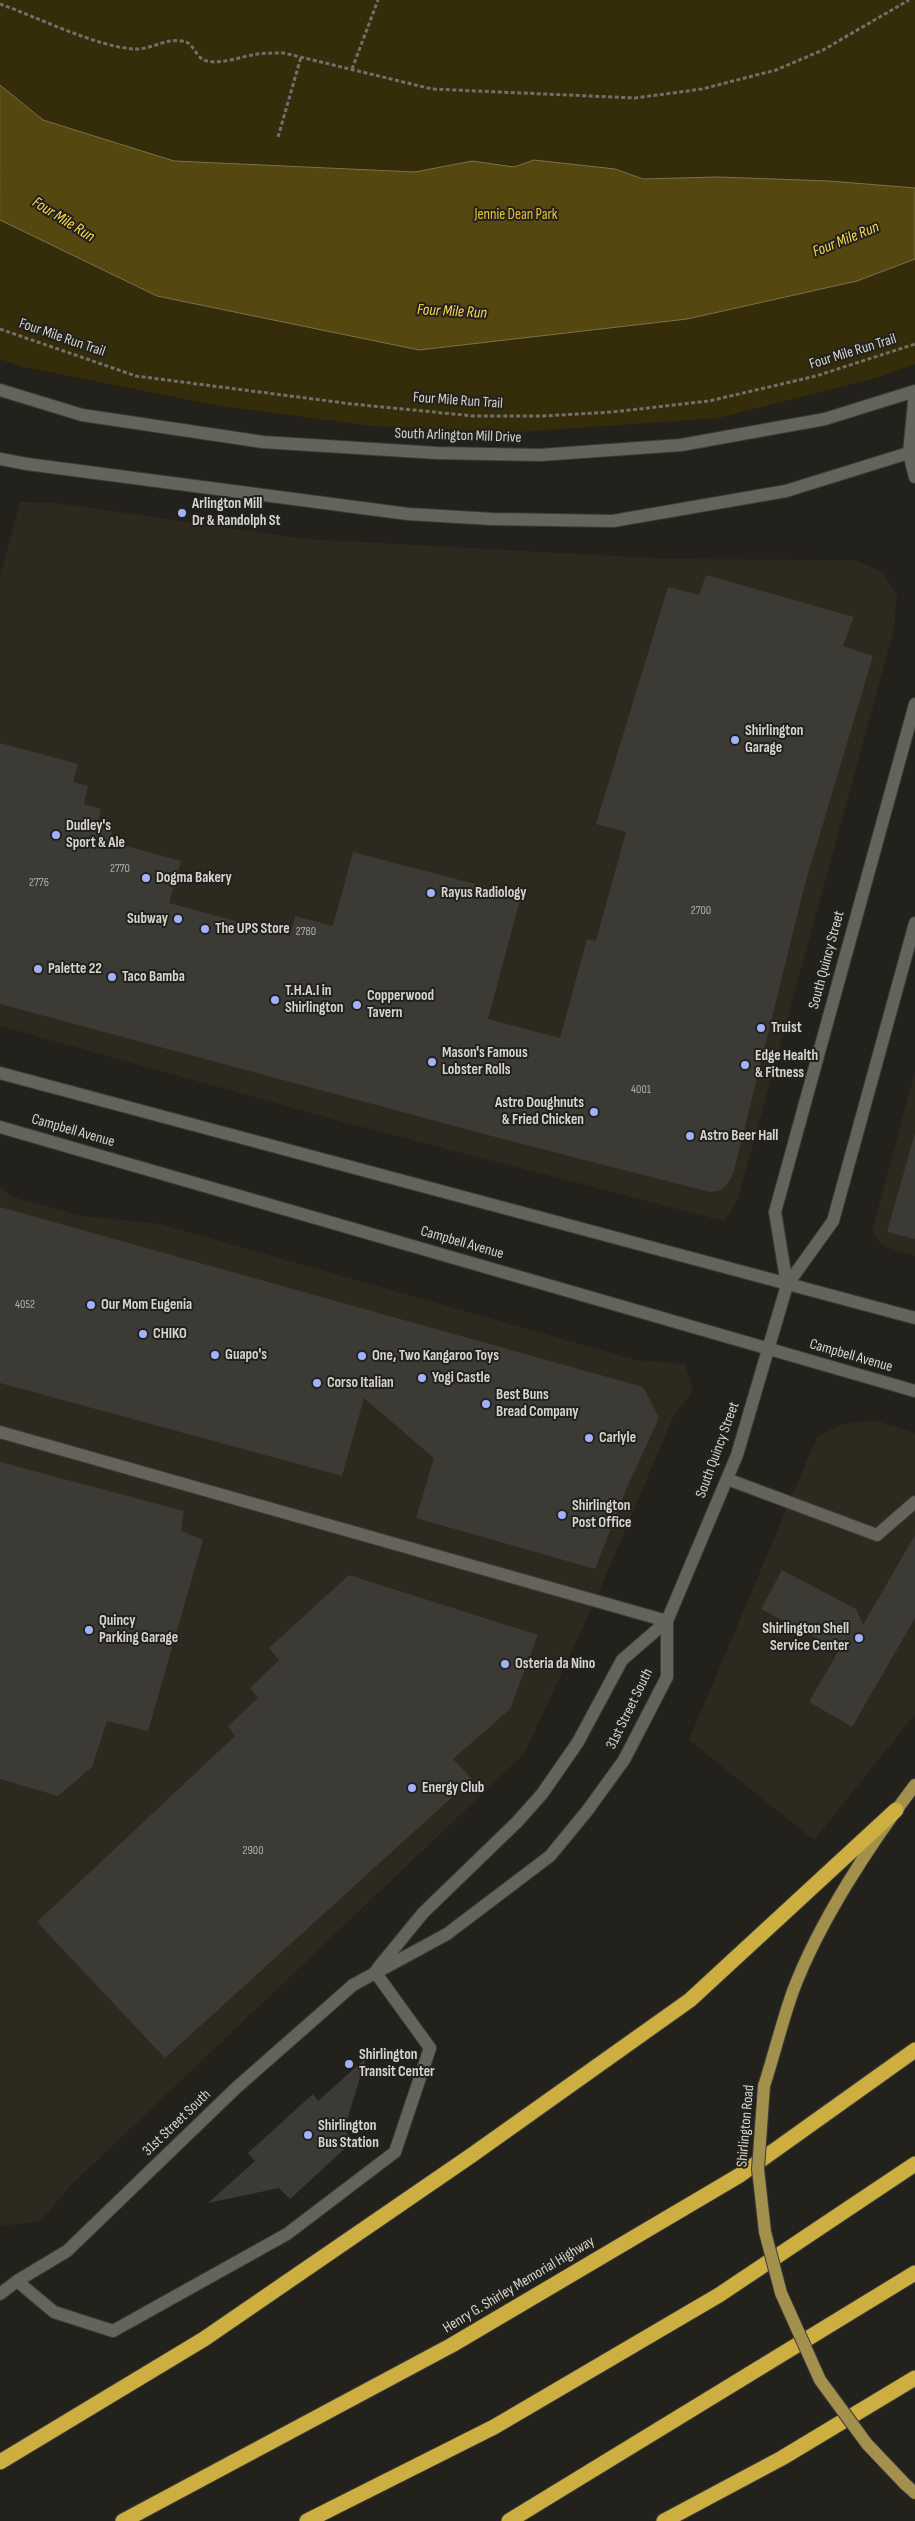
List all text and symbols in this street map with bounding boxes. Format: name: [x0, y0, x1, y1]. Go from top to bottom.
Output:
water label: Four Mile Run: [28, 193, 98, 247]
park label: Jennie Dean Park: [474, 206, 558, 224]
water label: Four Mile Run: [810, 218, 882, 262]
water label: Four Mile Run: [416, 301, 488, 323]
street label: Four Mile Run Trail: [17, 315, 107, 361]
street label: Four Mile Run Trail: [807, 330, 899, 374]
street label: Four Mile Run Trail: [412, 389, 504, 413]
street label: South Arlington Mill Drive: [394, 425, 522, 447]
place label: Arlington Mill Dr & Randolph St: [192, 495, 280, 530]
marker: Arlington Mill Dr & Randolph St: [176, 507, 188, 519]
place label: Shirlington Garage: [745, 722, 803, 757]
marker: Shirlington Garage: [729, 734, 741, 746]
place label: Dudley's Sport & Ale: [66, 817, 125, 852]
marker: Dudley's Sport & Ale: [50, 829, 62, 841]
house number: 2770: [110, 862, 130, 876]
place label: Dogma Bakery: [156, 869, 232, 887]
marker: Dogma Bakery: [140, 872, 152, 884]
house number: 2776: [29, 876, 49, 890]
place label: Rayus Radiology: [441, 884, 526, 902]
marker: Rayus Radiology: [425, 887, 437, 899]
house number: 2700: [691, 904, 711, 918]
street label: South Quincy Street: [805, 909, 849, 1011]
place label: Subway: [127, 910, 168, 928]
marker: Subway: [172, 913, 184, 925]
place label: The UPS Store: [215, 920, 290, 938]
marker: The UPS Store: [199, 923, 211, 935]
house number: 2780: [296, 925, 316, 939]
place label: Palette 22: [48, 960, 102, 978]
marker: Palette 22: [32, 963, 44, 975]
place label: Taco Bamba: [122, 968, 185, 986]
marker: Taco Bamba: [106, 971, 118, 983]
place label: T.H.A.I in Shirlington: [285, 982, 343, 1017]
place label: Copperwood Tavern: [367, 987, 434, 1022]
marker: T.H.A.I in Shirlington: [269, 994, 281, 1006]
marker: Copperwood Tavern: [351, 999, 363, 1011]
place label: Truist: [771, 1019, 802, 1037]
marker: Truist: [755, 1022, 767, 1034]
place label: Mason's Famous Lobster Rolls: [442, 1044, 528, 1079]
place label: Edge Health & Fitness: [755, 1047, 818, 1082]
marker: Mason's Famous Lobster Rolls: [426, 1056, 438, 1068]
marker: Edge Health & Fitness: [739, 1059, 751, 1071]
house number: 4001: [631, 1083, 651, 1097]
place label: Astro Doughnuts & Fried Chicken: [495, 1094, 584, 1129]
marker: Astro Doughnuts & Fried Chicken: [588, 1106, 600, 1118]
street label: Campbell Avenue: [29, 1111, 117, 1151]
place label: Astro Beer Hall: [700, 1127, 778, 1145]
marker: Astro Beer Hall: [684, 1130, 696, 1142]
street label: Campbell Avenue: [418, 1223, 506, 1263]
place label: Our Mom Eugenia: [101, 1296, 192, 1314]
house number: 4052: [15, 1298, 35, 1312]
marker: Our Mom Eugenia: [85, 1299, 97, 1311]
place label: CHIKO: [153, 1325, 187, 1343]
marker: CHIKO: [137, 1328, 149, 1340]
street label: Campbell Avenue: [807, 1336, 895, 1376]
place label: Guapo's: [225, 1346, 267, 1364]
place label: One, Two Kangaroo Toys: [372, 1347, 499, 1365]
marker: Guapo's: [209, 1349, 221, 1361]
marker: One, Two Kangaroo Toys: [356, 1350, 368, 1362]
place label: Yogi Castle: [432, 1369, 490, 1387]
marker: Yogi Castle: [416, 1372, 428, 1384]
place label: Corso Italian: [327, 1374, 394, 1392]
marker: Corso Italian: [311, 1377, 323, 1389]
place label: Best Buns Bread Company: [496, 1386, 579, 1421]
marker: Best Buns Bread Company: [480, 1398, 492, 1410]
street label: South Quincy Street: [692, 1400, 744, 1500]
place label: Carlyle: [599, 1429, 636, 1447]
marker: Carlyle: [583, 1432, 595, 1444]
place label: Shirlington Post Office: [572, 1497, 631, 1532]
marker: Shirlington Post Office: [556, 1509, 568, 1521]
place label: Quincy Parking Garage: [99, 1612, 178, 1647]
place label: Shirlington Shell Service Center: [762, 1620, 849, 1655]
marker: Quincy Parking Garage: [83, 1624, 95, 1636]
marker: Shirlington Shell Service Center: [853, 1632, 865, 1644]
place label: Osteria da Nino: [515, 1655, 595, 1673]
marker: Osteria da Nino: [499, 1658, 511, 1670]
street label: 31st Street South: [603, 1666, 657, 1752]
place label: Energy Club: [422, 1779, 484, 1797]
marker: Energy Club: [406, 1782, 418, 1794]
house number: 2900: [243, 1844, 263, 1858]
place label: Shirlington Transit Center: [359, 2046, 435, 2081]
marker: Shirlington Transit Center: [343, 2058, 355, 2070]
street label: Shirlington Road: [733, 2084, 759, 2168]
street label: 31st Street South: [139, 2086, 215, 2160]
place label: Shirlington Bus Station: [318, 2117, 379, 2152]
marker: Shirlington Bus Station: [302, 2129, 314, 2141]
street label: Henry G. Shirley Memorial Highway: [440, 2233, 598, 2337]

